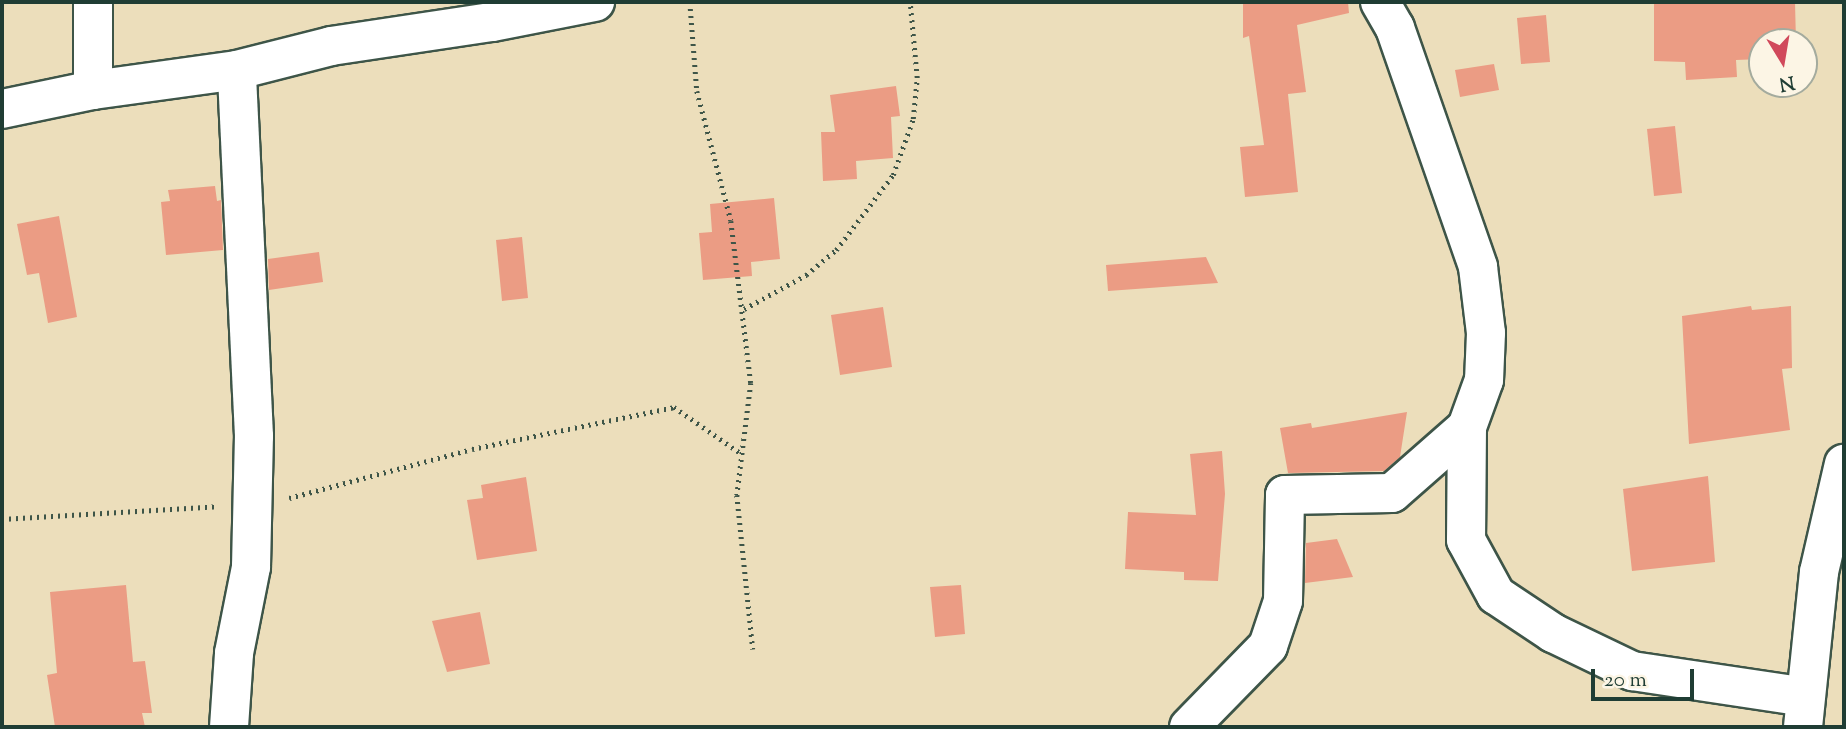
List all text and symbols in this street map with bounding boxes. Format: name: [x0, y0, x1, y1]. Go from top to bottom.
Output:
north arrow: [1748, 28, 1818, 98]
text: N: [1777, 67, 1797, 97]
scale bar: [1594, 656, 1697, 700]
text: 20 m: [1604, 666, 1647, 696]

